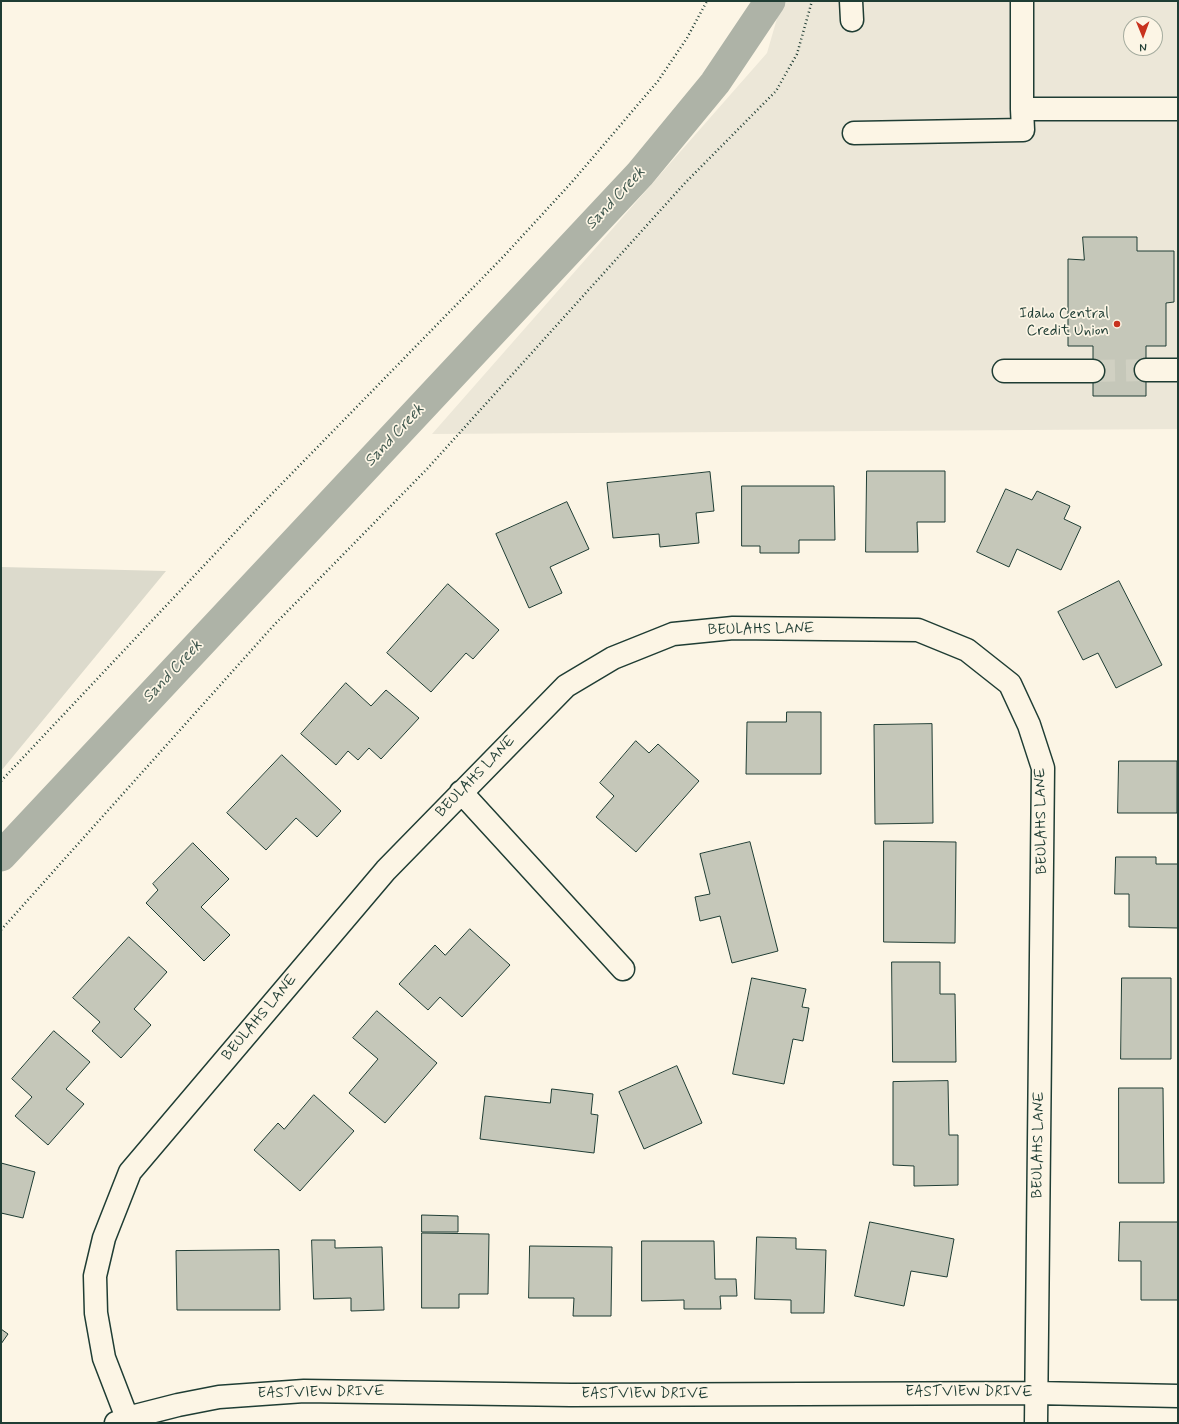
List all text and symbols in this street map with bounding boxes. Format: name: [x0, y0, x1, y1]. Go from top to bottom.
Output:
north arrow: [1123, 16, 1163, 56]
text: N: [1139, 40, 1147, 54]
water label: Sand Creek: [582, 164, 650, 234]
place label: Idaho Central Credit Union: [1019, 306, 1109, 341]
marker: Idaho Central Credit Union: [1112, 319, 1122, 329]
water label: Sand Creek: [361, 401, 429, 471]
street label: BEULAHS LANE: [707, 620, 815, 640]
water label: Sand Creek: [139, 637, 207, 707]
street label: BEULAHS LANE: [432, 732, 520, 822]
street label: BEULAHS LANE: [1032, 767, 1052, 875]
street label: BEULAHS LANE: [219, 971, 301, 1065]
street label: BEULAHS LANE: [1029, 1091, 1049, 1199]
street label: EASTVIEW DRIVE: [257, 1383, 385, 1403]
street label: EASTVIEW DRIVE: [905, 1384, 1033, 1402]
street label: EASTVIEW DRIVE: [581, 1386, 709, 1404]

